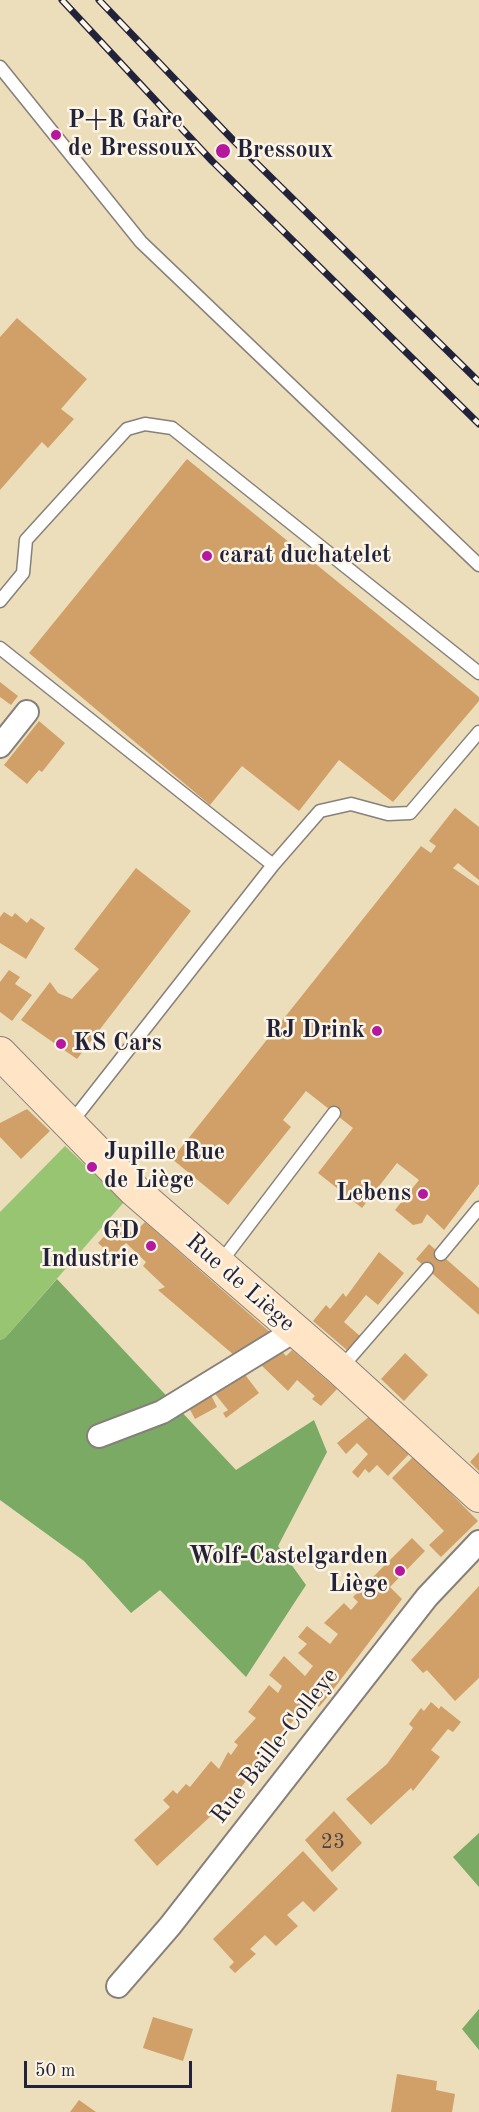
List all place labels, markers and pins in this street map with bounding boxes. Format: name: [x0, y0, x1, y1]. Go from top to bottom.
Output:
place label: P+R Gare de Bressoux: [68, 107, 196, 163]
marker: P+R Gare de Bressoux: [49, 128, 63, 142]
place label: Bressoux: [236, 137, 333, 165]
marker: Bressoux: [214, 142, 232, 160]
place label: carat duchatelet: [219, 542, 391, 570]
marker: carat duchatelet: [200, 549, 214, 563]
place label: RJ Drink: [265, 1017, 365, 1045]
marker: RJ Drink: [370, 1024, 384, 1038]
place label: KS Cars: [73, 1030, 162, 1058]
marker: KS Cars: [54, 1037, 68, 1051]
place label: Jupille Rue de Liège: [104, 1139, 225, 1195]
marker: Jupille Rue de Liège: [85, 1160, 99, 1174]
place label: Lebens: [336, 1180, 411, 1208]
marker: Lebens: [416, 1187, 430, 1201]
place label: GD Industrie: [41, 1218, 139, 1274]
marker: GD Industrie: [144, 1239, 158, 1253]
place label: Wolf-Castelgarden Liège: [188, 1543, 388, 1599]
marker: Wolf-Castelgarden Liège: [393, 1564, 407, 1578]

